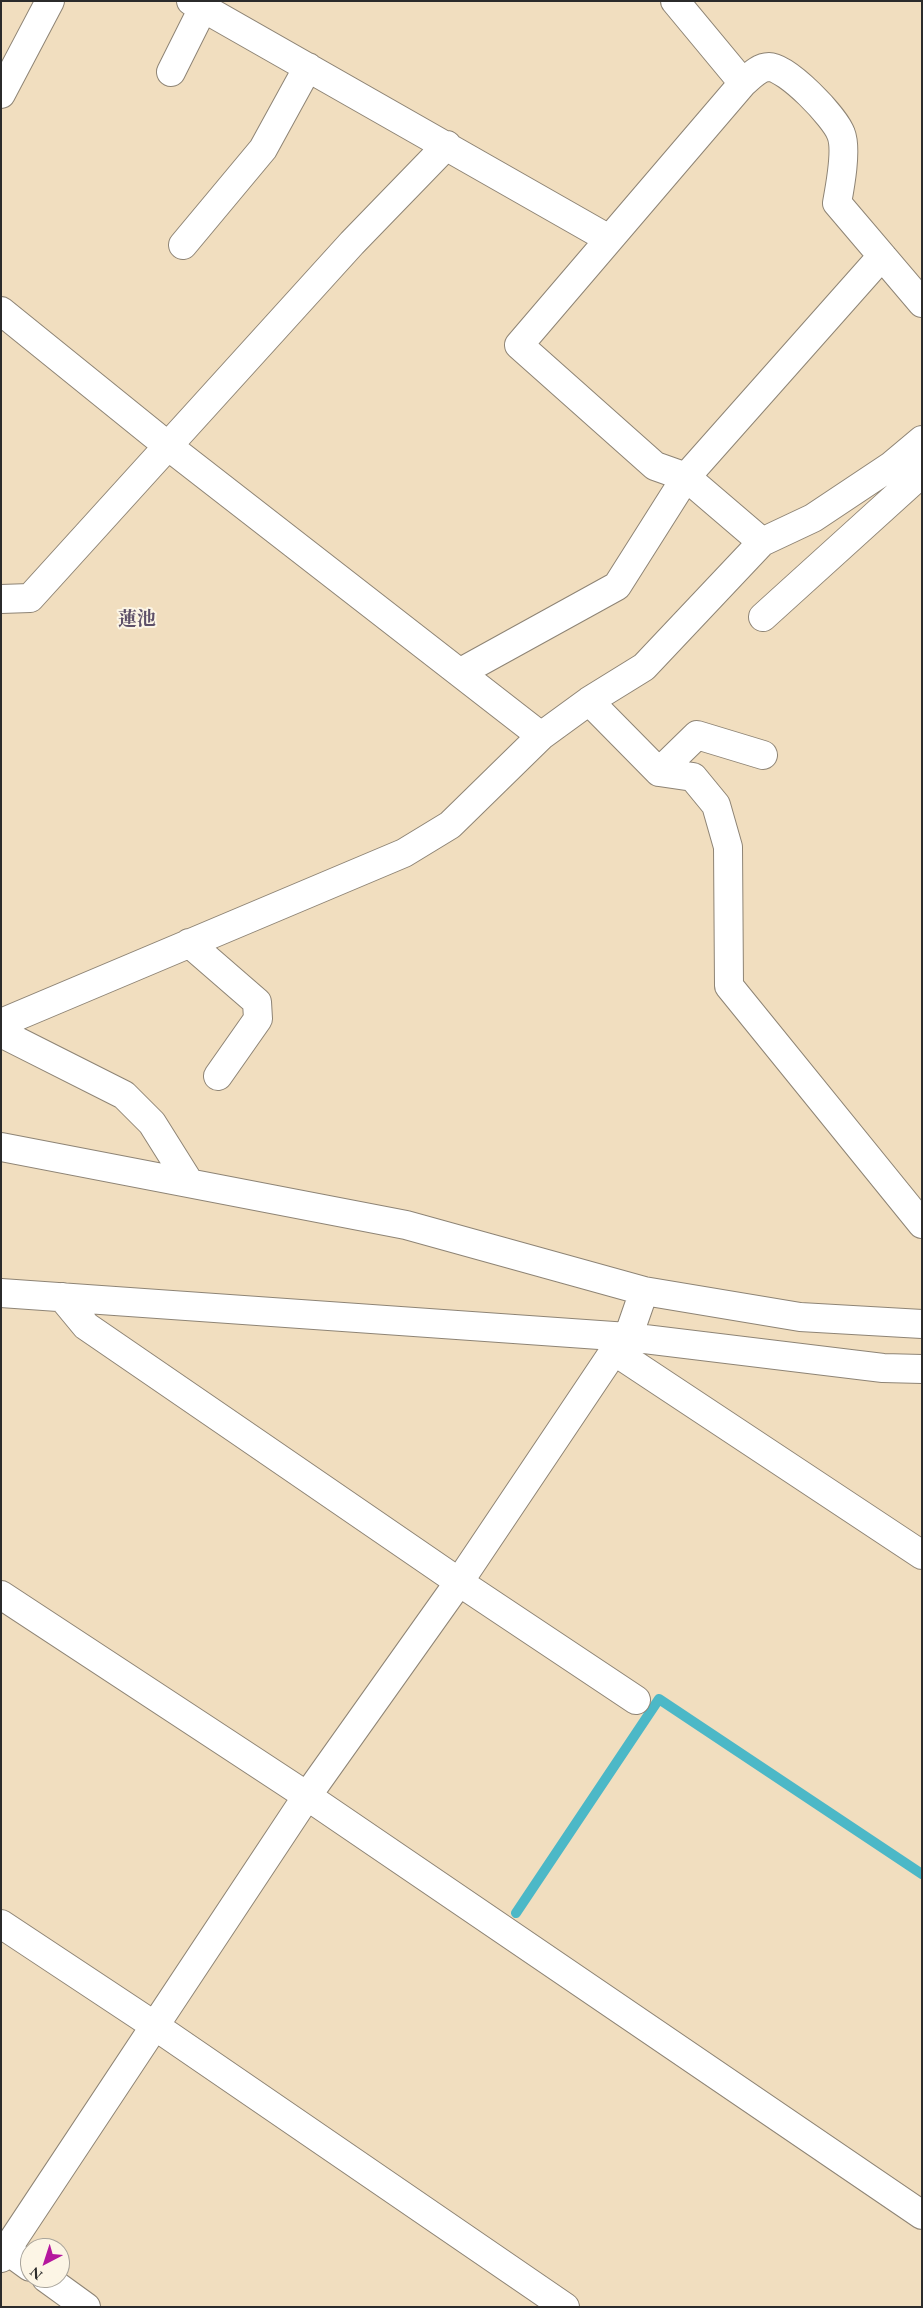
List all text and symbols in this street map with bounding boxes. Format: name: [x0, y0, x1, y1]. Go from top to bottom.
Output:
district label: 蓮池: [118, 609, 156, 631]
north arrow: [20, 2238, 70, 2288]
text: N: [26, 2263, 46, 2284]

